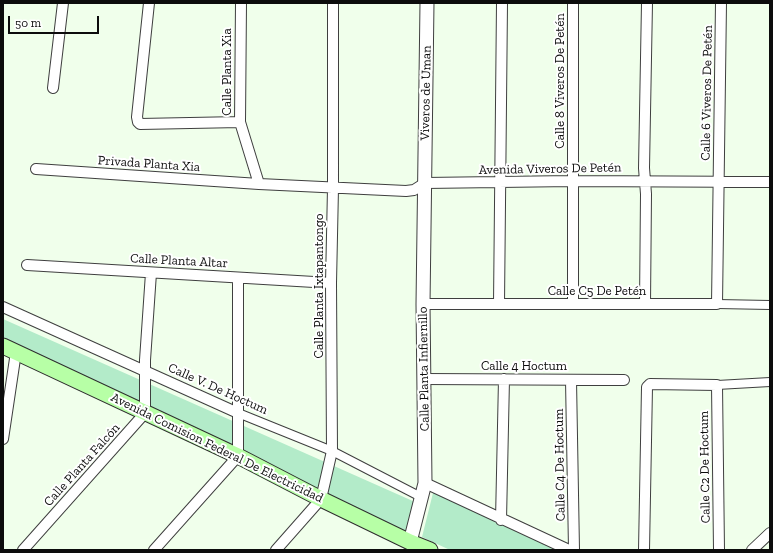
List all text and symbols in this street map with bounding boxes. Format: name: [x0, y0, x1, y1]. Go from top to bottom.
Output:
scale bar: [10, 8, 101, 34]
street label: Calle 8 Viveros De Petén: [552, 13, 568, 149]
text: 50 m: [15, 16, 41, 30]
street label: Calle 6 Viveros De Petén: [698, 25, 716, 161]
street label: Calle Planta Xia: [219, 28, 235, 116]
street label: Viveros de Uman: [417, 45, 435, 141]
street label: Privada Planta Xia: [97, 153, 201, 175]
street label: Avenida Viveros De Petén: [479, 160, 621, 178]
street label: Calle Planta Ixtapantongo: [311, 214, 327, 358]
street label: Calle Planta Altar: [130, 251, 228, 271]
street label: Calle C5 De Petén: [548, 283, 646, 299]
street label: Calle Planta Infiernillo: [415, 307, 433, 431]
street label: Calle 4 Hoctum: [481, 358, 567, 374]
street label: Calle V. De Hoctum: [166, 360, 270, 418]
street label: Avenida Comision Federal De Electricidad: [108, 390, 326, 506]
street label: Calle C4 De Hoctum: [551, 408, 569, 522]
street label: Calle C2 De Hoctum: [696, 411, 714, 523]
street label: Calle Planta Falcón: [41, 420, 123, 510]

